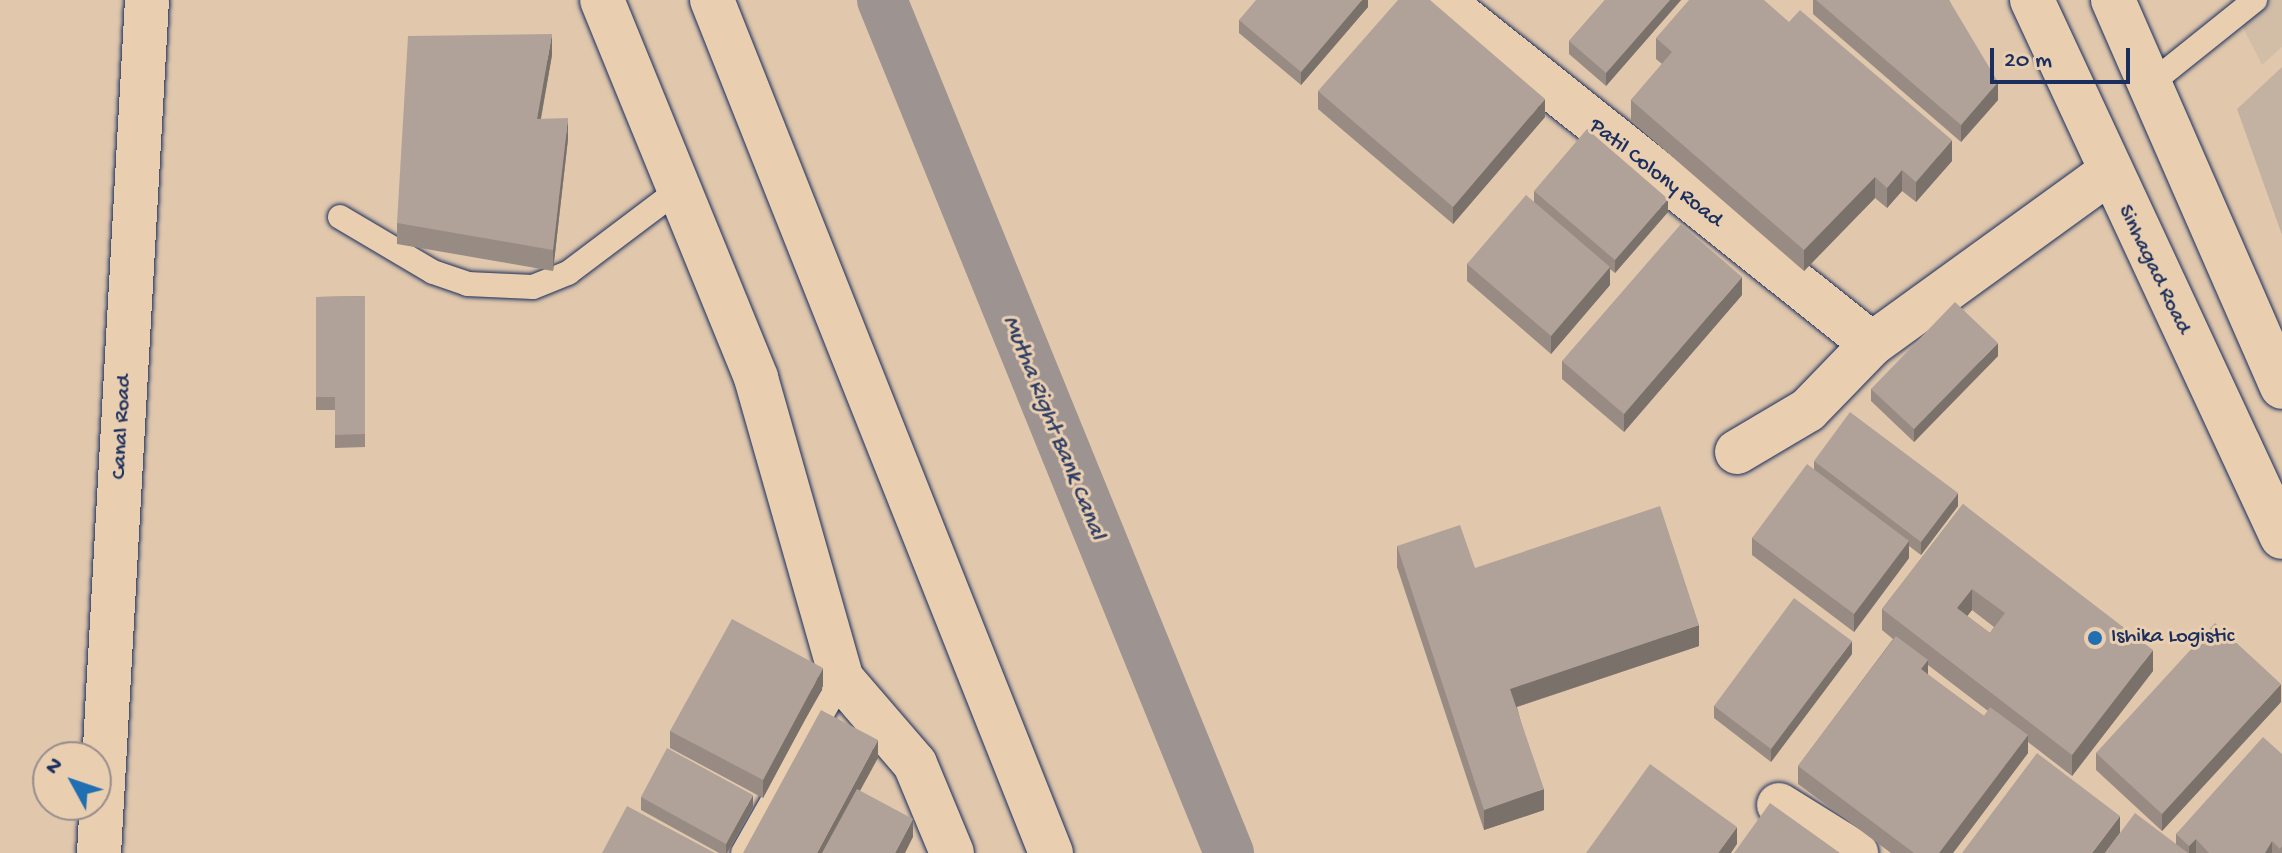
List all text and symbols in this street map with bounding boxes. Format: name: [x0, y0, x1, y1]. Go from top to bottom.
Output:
scale bar: [1994, 32, 2134, 82]
text: 20 m: [2004, 47, 2052, 76]
street label: Patil Colony Road: [1583, 114, 1727, 234]
street label: Sinhagad Road: [2110, 201, 2196, 339]
water label: Mutha Right Bank Canal: [995, 312, 1111, 544]
street label: Canal Road: [107, 374, 139, 480]
place label: Ishika Logistic: [2111, 625, 2234, 651]
marker: Ishika Logistic: [2086, 629, 2104, 647]
north arrow: [32, 741, 112, 821]
text: N: [41, 753, 70, 781]

